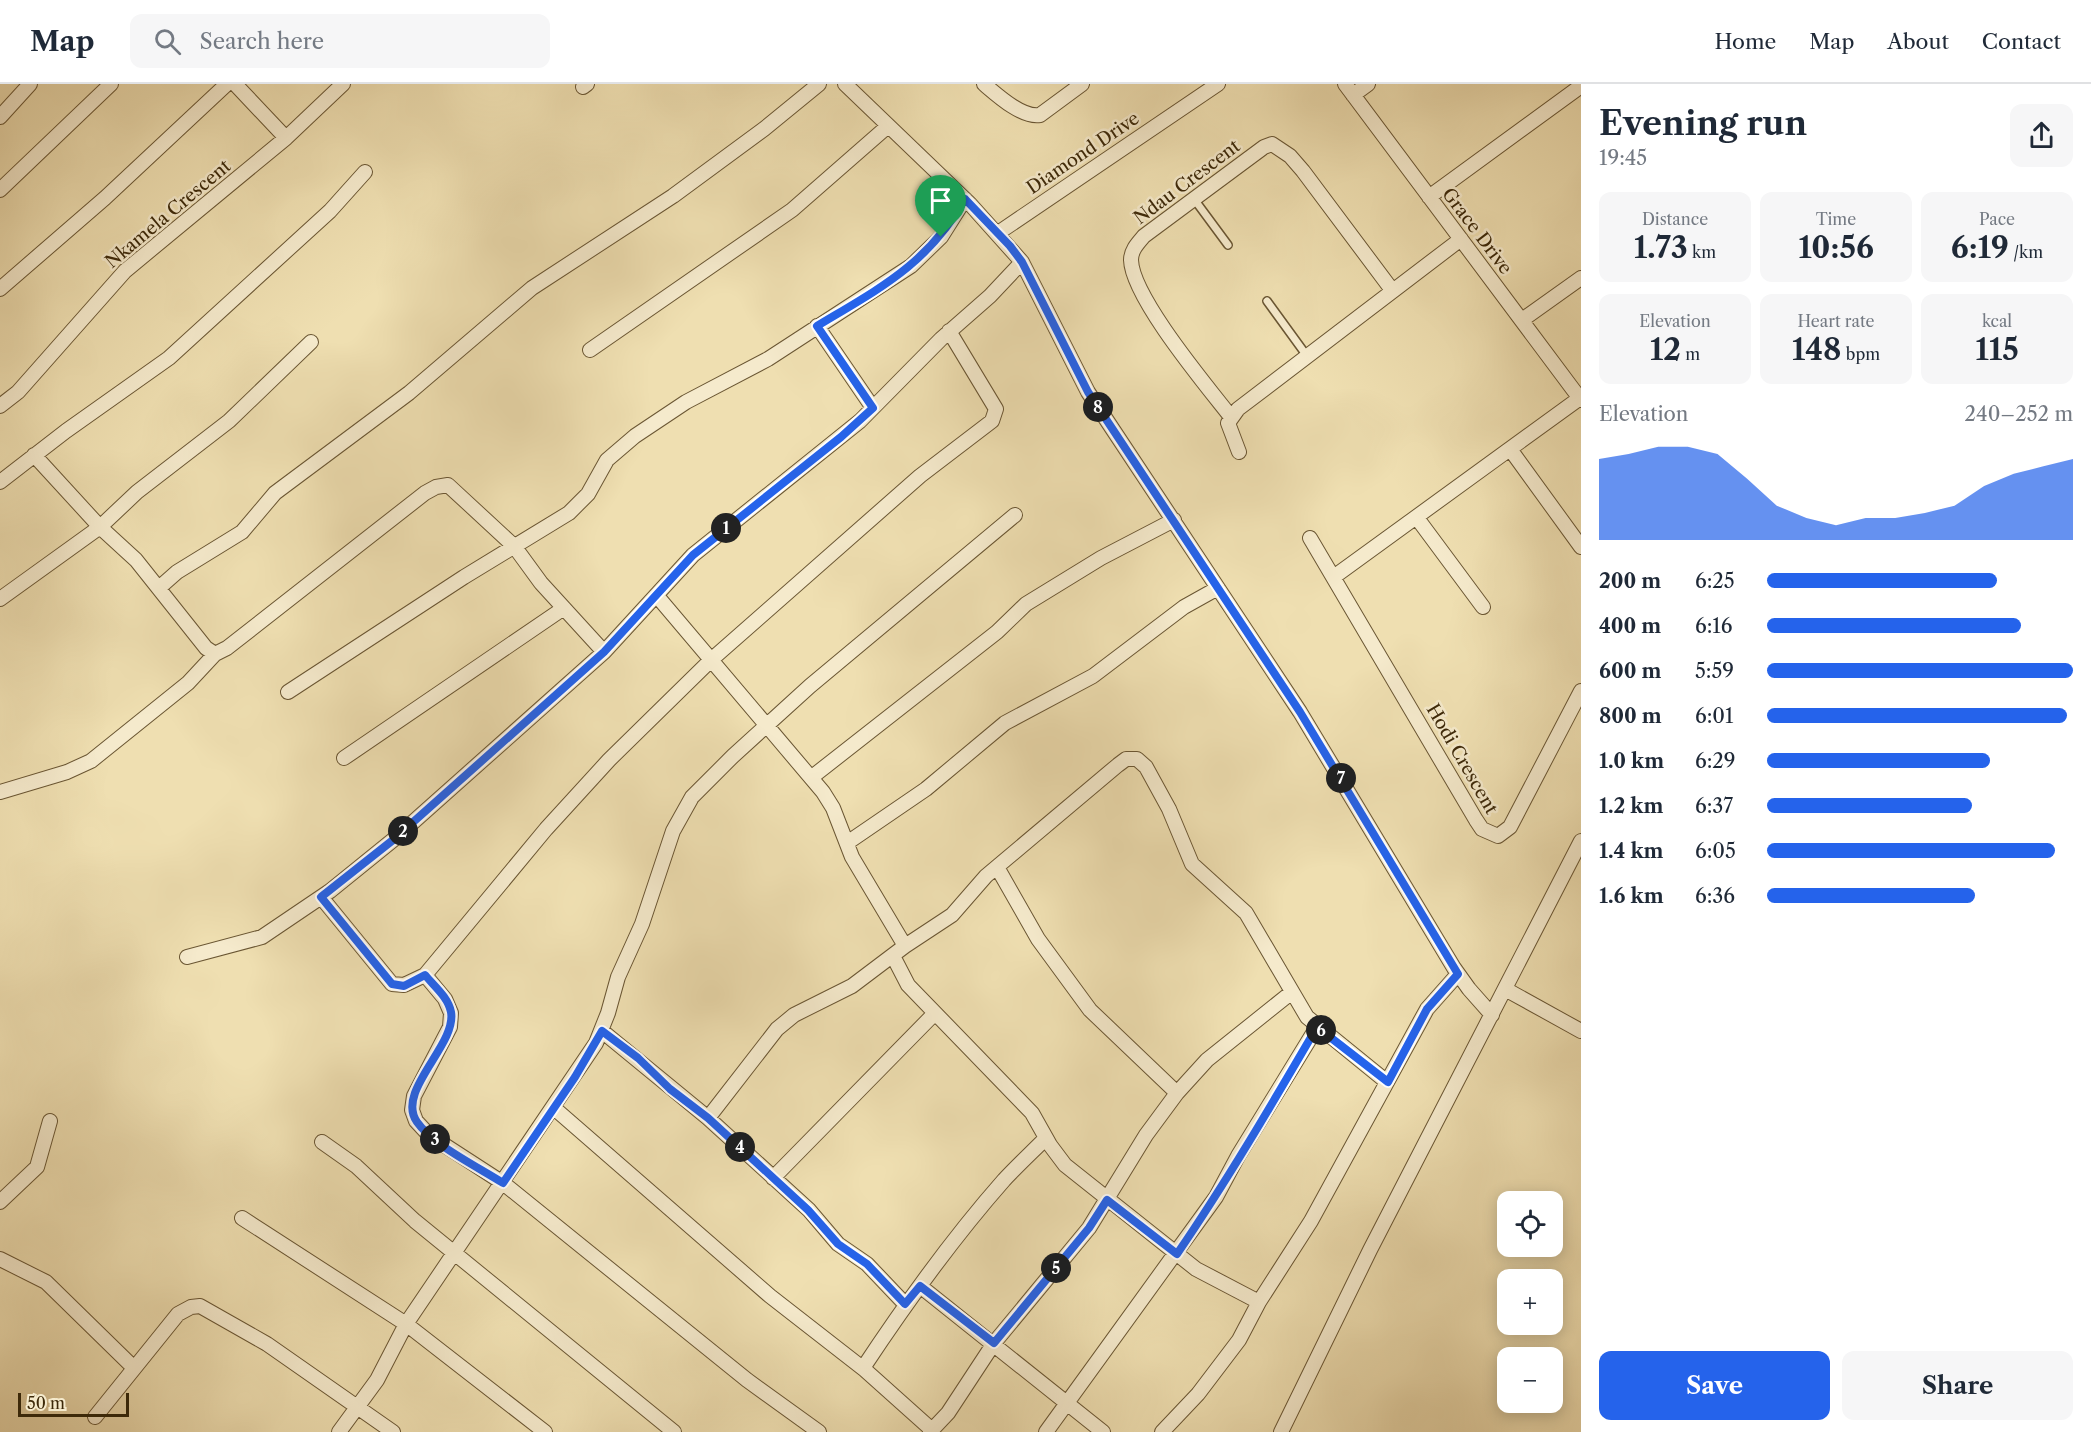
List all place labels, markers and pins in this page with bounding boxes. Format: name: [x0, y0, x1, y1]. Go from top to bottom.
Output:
pin: [915, 175, 966, 237]
pin: 8: [1083, 392, 1113, 422]
pin: 1: [711, 513, 741, 543]
pin: 7: [1326, 763, 1356, 793]
pin: 2: [388, 816, 418, 846]
pin: 6: [1306, 1015, 1336, 1045]
pin: 3: [420, 1124, 450, 1154]
pin: 4: [725, 1132, 755, 1162]
pin: 5: [1041, 1253, 1071, 1283]

